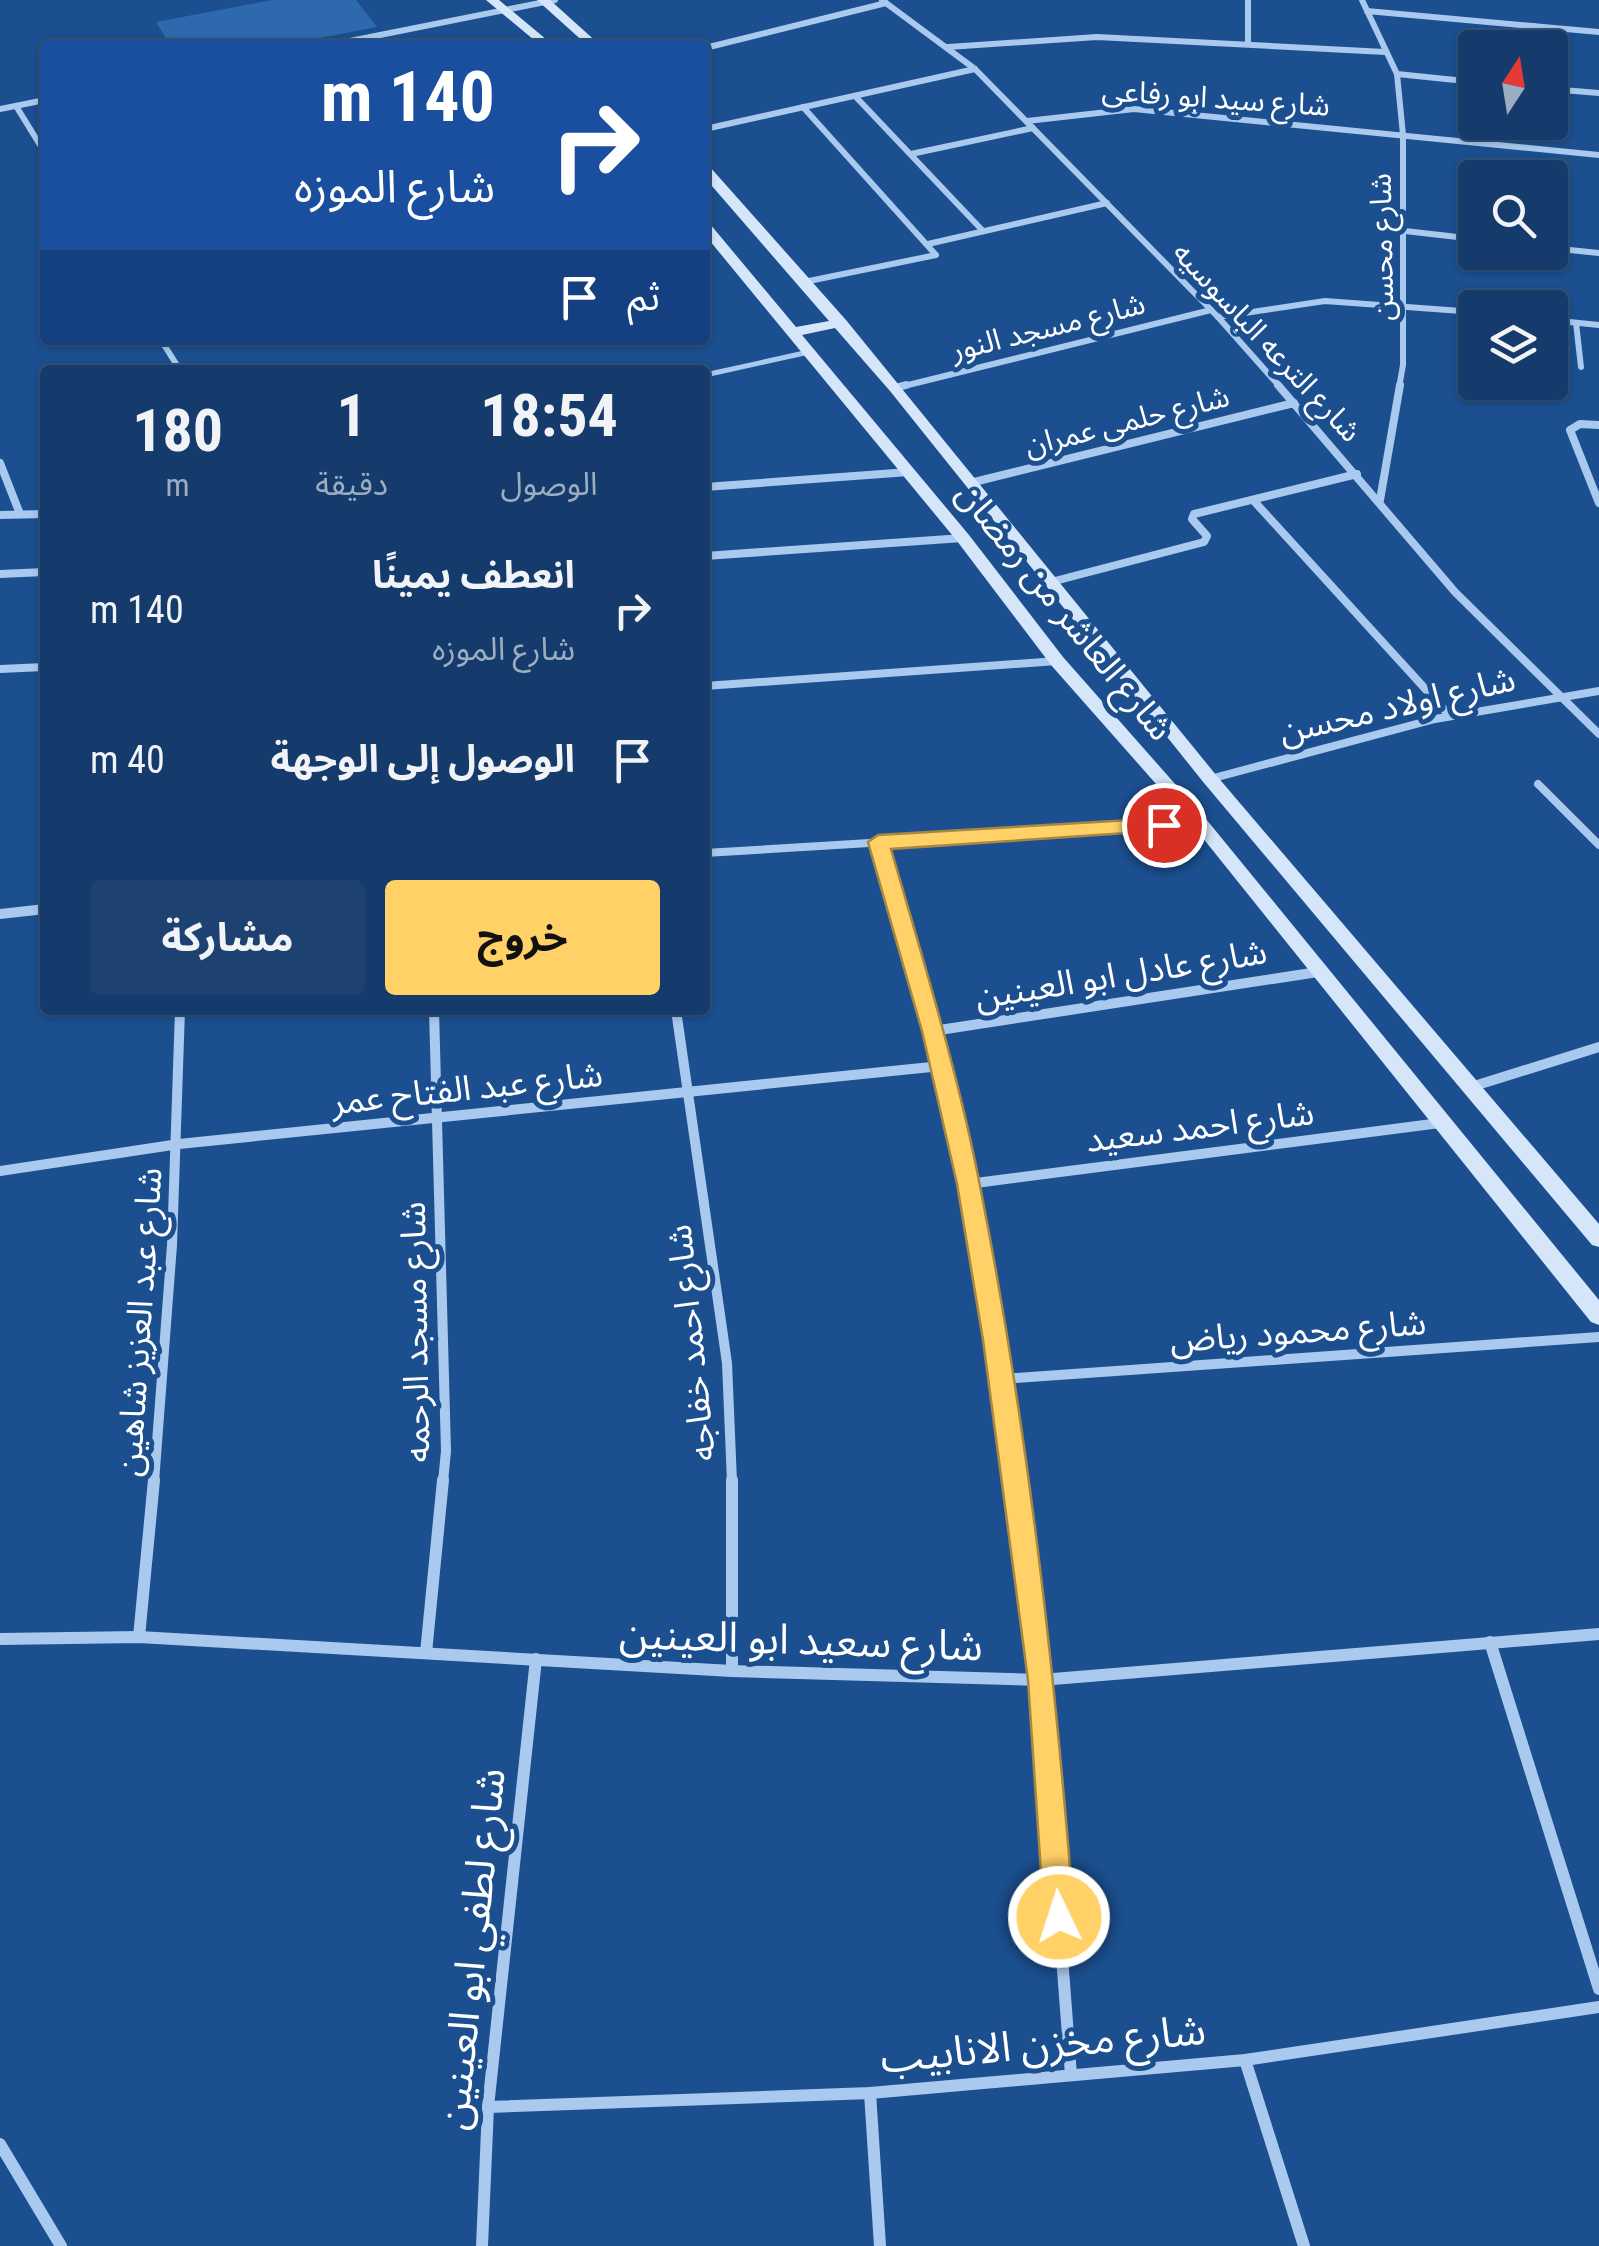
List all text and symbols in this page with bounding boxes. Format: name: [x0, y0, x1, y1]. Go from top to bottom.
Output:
north arrow: [1458, 30, 1568, 140]
map controls: [1458, 30, 1568, 400]
text: 140 m: [321, 56, 495, 138]
street label: شارع سيد ابو رفاعى: [1100, 72, 1331, 128]
icon: right: [530, 80, 660, 210]
text: شارع الموزه: [294, 160, 495, 213]
button: search: [1458, 160, 1568, 270]
street label: شارع محسن: [1363, 173, 1405, 321]
street label: شارع الترعه الباسوسيه: [1162, 235, 1369, 452]
icon: arrive: [552, 270, 607, 325]
text: ثم: [627, 275, 660, 319]
street label: شارع مسجد النور: [946, 285, 1150, 373]
button: layers: [1458, 290, 1568, 400]
street label: شارع حلمى عمران: [1021, 378, 1234, 468]
text: 1: [336, 380, 367, 451]
text: 18:54: [480, 380, 618, 451]
text: 180: [132, 395, 223, 466]
text: دقيقة: [315, 465, 388, 503]
text: الوصول: [500, 465, 598, 503]
text: m: [166, 466, 190, 504]
street label: شارع العاشر من رمضان: [944, 474, 1181, 752]
text: انعطف يمينًا: [372, 553, 575, 597]
icon: right: [605, 583, 660, 638]
text: 140 m: [90, 588, 184, 632]
text: شارع الموزه: [432, 630, 575, 668]
street label: شارع اولاد محسن: [1275, 658, 1520, 757]
icon: arrive: [605, 733, 660, 788]
text: الوصول إلى الوجهة: [271, 737, 575, 781]
text: 40 m: [90, 738, 165, 782]
pin: [1122, 783, 1207, 868]
icon: arrive: [1137, 798, 1192, 853]
button: مشاركة: [90, 880, 365, 995]
button: خروج: [385, 880, 660, 995]
street label: شارع عادل ابو العينين: [972, 931, 1271, 1023]
street label: شارع عبد الفتاح عمر: [328, 1054, 605, 1128]
street label: شارع احمد سعيد: [1084, 1092, 1317, 1166]
street label: شارع عبد العزيز شاهين: [108, 1166, 176, 1478]
street label: شارع مسجد الرحمه: [393, 1201, 443, 1463]
street label: شارع احمد خفاجه: [659, 1222, 729, 1463]
street label: شارع محمود رياض: [1169, 1302, 1428, 1366]
street label: شارع سعيد ابو العينين: [618, 1609, 984, 1677]
street label: شارع لطفي ابو العينين: [428, 1766, 523, 2133]
position arrow: [1007, 1865, 1111, 1969]
street label: شارع مخزن الانابيب: [878, 2005, 1208, 2089]

